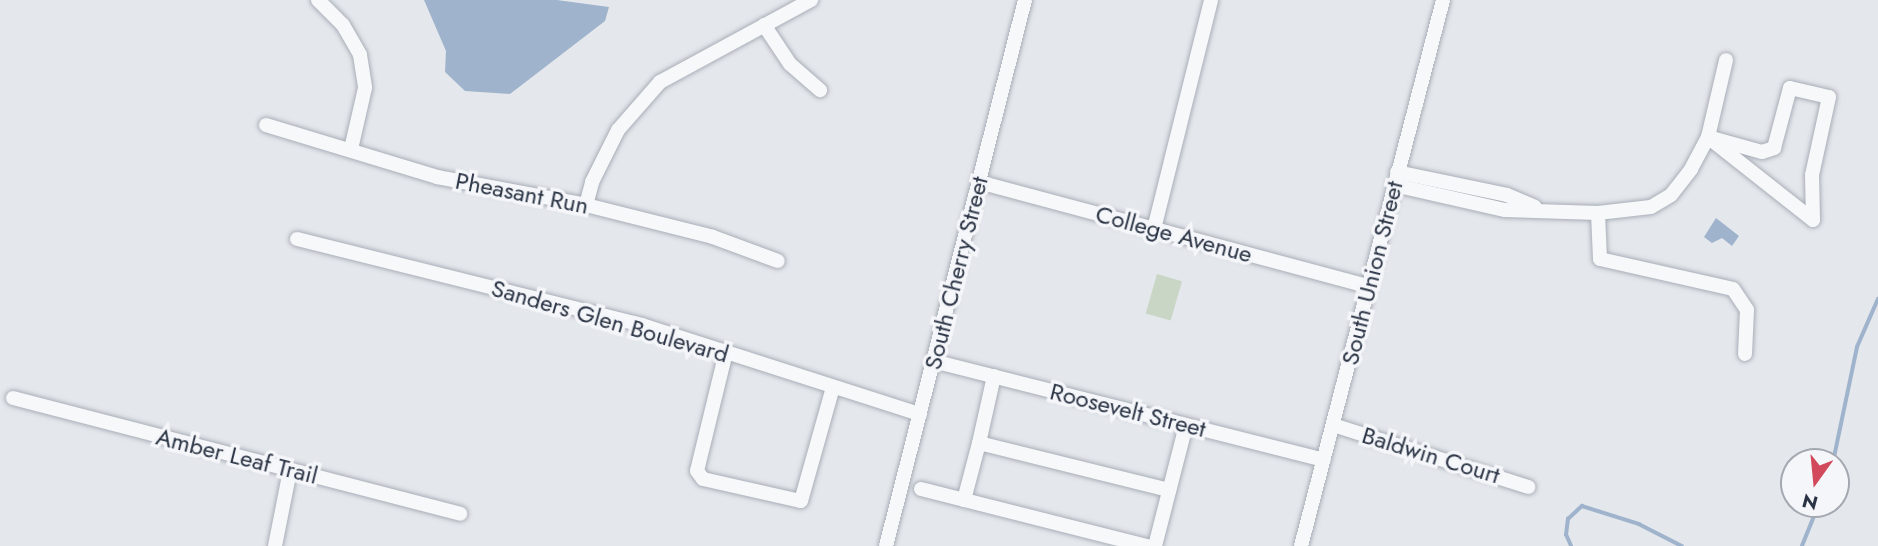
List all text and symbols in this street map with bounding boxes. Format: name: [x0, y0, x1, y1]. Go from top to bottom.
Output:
street label: Pheasant Run: [453, 166, 591, 220]
street label: South Cherry Street: [918, 173, 994, 373]
street label: South Union Street: [1335, 178, 1409, 368]
street label: College Avenue: [1093, 199, 1255, 269]
street label: Sanders Glen Boulevard: [488, 273, 732, 369]
street label: Roosevelt Street: [1047, 377, 1209, 443]
street label: Baldwin Court: [1359, 420, 1503, 490]
street label: Amber Leaf Trail: [153, 422, 321, 490]
north arrow: [1780, 448, 1850, 518]
text: N: [1799, 487, 1821, 517]

